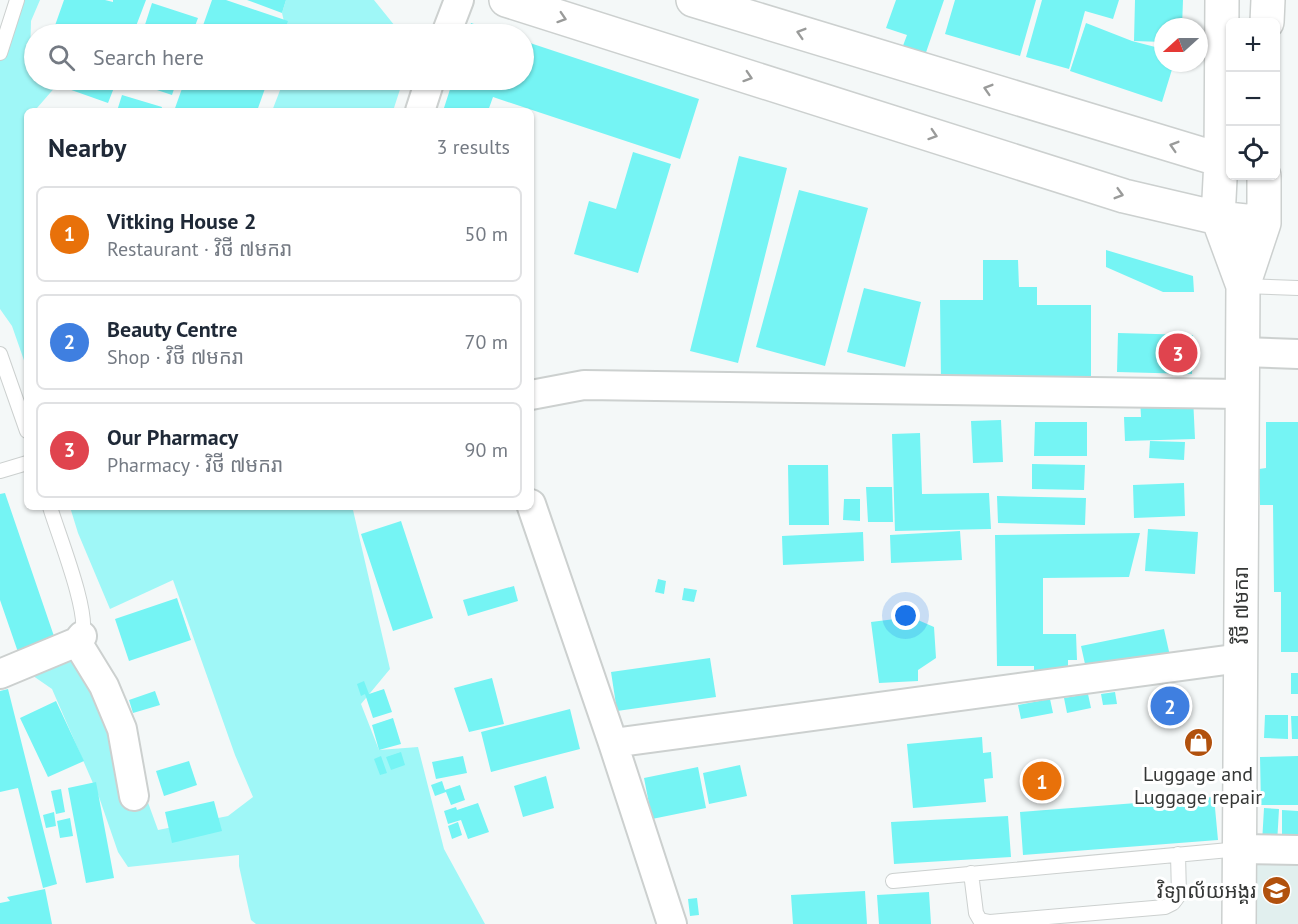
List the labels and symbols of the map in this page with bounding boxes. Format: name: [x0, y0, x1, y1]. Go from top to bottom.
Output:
one-way arrow: [556, 10, 567, 23]
north arrow: [1154, 18, 1208, 72]
one-way arrow: [796, 28, 807, 40]
one-way arrow: [742, 69, 753, 82]
one-way arrow: [983, 84, 994, 96]
one-way arrow: [927, 128, 938, 141]
one-way arrow: [1169, 141, 1180, 153]
one-way arrow: [1113, 187, 1124, 199]
pin: 3: [1158, 330, 1198, 376]
street label: វិថី ៧មករា: [1228, 566, 1254, 644]
your location: [891, 601, 920, 630]
pin: 2: [1150, 684, 1190, 728]
shop icon: Luggage and Luggage repair: [1182, 727, 1214, 759]
pin: 1: [1022, 758, 1062, 804]
place label: Luggage and Luggage repair: [1134, 761, 1262, 810]
school or university icon: វិទ្យាល័យអង្គរ: [1261, 875, 1293, 907]
place label: វិទ្យាល័យអង្គរ: [1157, 878, 1256, 904]

